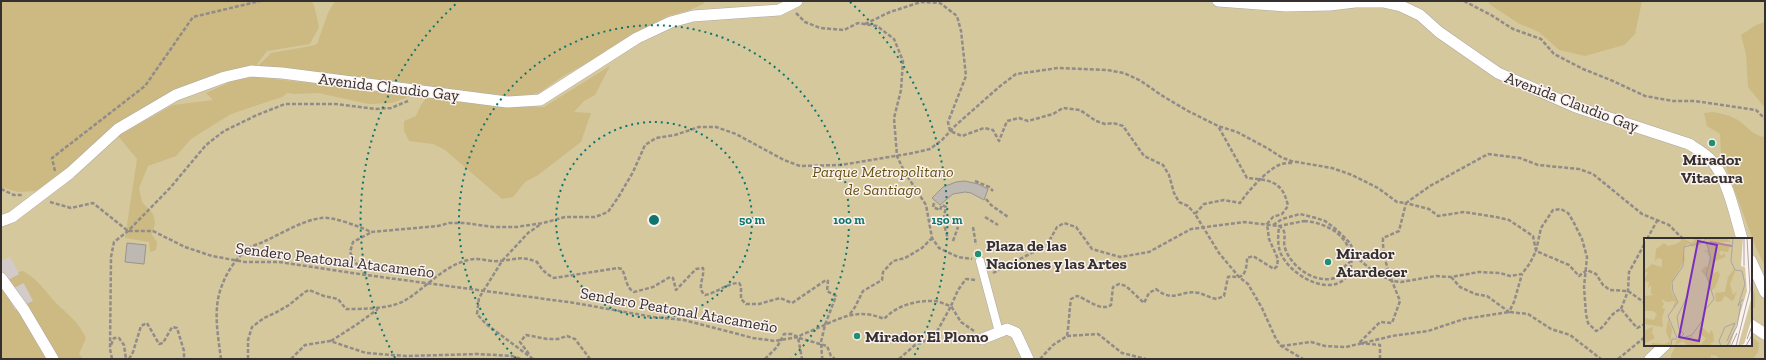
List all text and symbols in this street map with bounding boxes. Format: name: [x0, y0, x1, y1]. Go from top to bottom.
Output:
street label: Avenida Claudio Gay: [1502, 68, 1642, 137]
street label: Avenida Claudio Gay: [317, 69, 461, 105]
marker: Mirador Vitacura: [1707, 138, 1717, 148]
place label: Mirador Vitacura: [1681, 150, 1743, 187]
park label: Parque Metropolitano de Santiago: [812, 162, 954, 199]
centre of rings: [647, 213, 661, 227]
text: 50 m: [739, 213, 765, 227]
text: 100 m: [833, 213, 865, 227]
text: 150 m: [932, 213, 963, 227]
place label: Plaza de las Naciones y las Artes: [986, 236, 1127, 273]
street label: Sendero Peatonal Atacameño: [234, 238, 436, 282]
inset map: [1644, 238, 1752, 346]
place label: Mirador Atardecer: [1336, 244, 1407, 281]
marker: Plaza de las Naciones y las Artes: [973, 249, 983, 259]
marker: Mirador Atardecer: [1323, 257, 1333, 267]
street label: Sendero Peatonal Atacameño: [579, 283, 779, 337]
place label: Mirador El Plomo: [865, 327, 989, 346]
marker: Mirador El Plomo: [852, 331, 862, 341]

